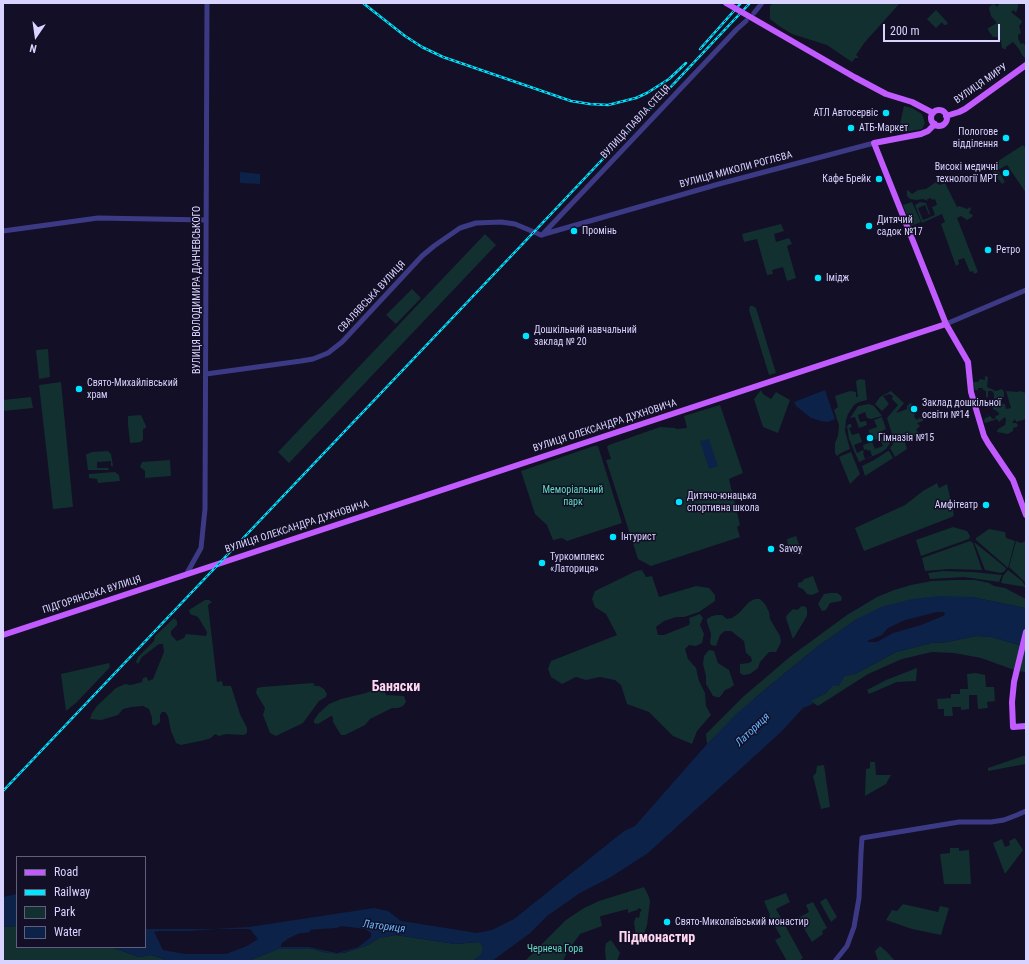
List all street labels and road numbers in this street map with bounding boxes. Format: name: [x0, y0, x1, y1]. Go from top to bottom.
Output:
street label: ВУЛИЦЯ МИРУ: [952, 61, 1010, 107]
street label: ВУЛИЦЯ ПАВЛА СТЕЦЯ: [599, 83, 673, 161]
street label: ВУЛИЦЯ МИКОЛИ РОГЛЄВА: [678, 149, 794, 191]
street label: ВУЛИЦЯ ВОЛОДИМИРА ДАНЧЕВСЬКОГО: [191, 206, 203, 374]
street label: СВАЛЯВСЬКА ВУЛИЦЯ: [336, 259, 408, 335]
street label: ВУЛИЦЯ ОЛЕКСАНДРА ДУХНОВИЧА: [532, 397, 678, 455]
street label: ВУЛИЦЯ ОЛЕКСАНДРА ДУХНОВИЧА: [224, 498, 370, 556]
street label: ПІДГОРЯНСЬКА ВУЛИЦЯ: [41, 573, 143, 617]

